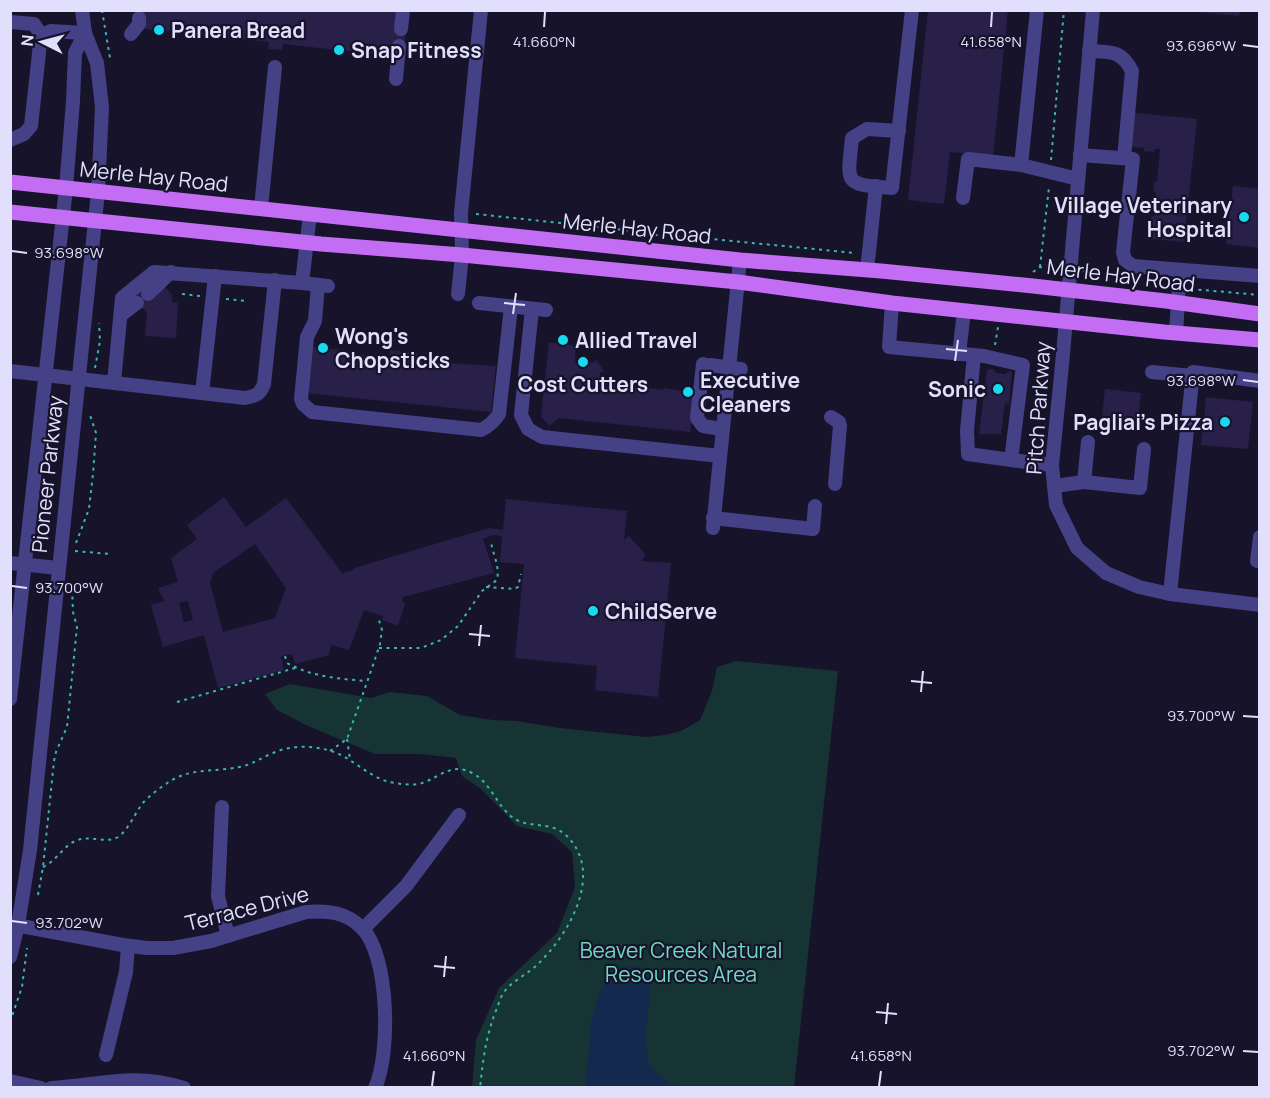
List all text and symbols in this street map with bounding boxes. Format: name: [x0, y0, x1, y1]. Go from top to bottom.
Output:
north arrow: [12, 12, 72, 72]
place label: Panera Bread: [171, 16, 305, 44]
marker: Panera Bread: [152, 23, 166, 37]
text: 41.660°N: [513, 31, 575, 52]
text: 41.658°N: [960, 31, 1022, 52]
text: N: [16, 34, 39, 47]
text: 93.696°W: [1166, 35, 1236, 56]
place label: Snap Fitness: [351, 36, 482, 64]
marker: Snap Fitness: [332, 43, 346, 57]
street label: Merle Hay Road: [78, 154, 230, 198]
place label: Village Veterinary Hospital: [1054, 191, 1232, 243]
street label: Merle Hay Road: [561, 206, 713, 250]
marker: Village Veterinary Hospital: [1237, 210, 1251, 224]
text: 93.698°W: [34, 242, 104, 263]
street label: Merle Hay Road: [1045, 252, 1197, 298]
place label: Wong's Chopsticks: [335, 322, 450, 374]
place label: Allied Travel: [575, 326, 698, 354]
marker: Allied Travel: [556, 333, 570, 347]
marker: Wong's Chopsticks: [316, 341, 330, 355]
street label: Pitch Parkway: [1019, 341, 1057, 475]
marker: Cost Cutters: [576, 355, 590, 369]
place label: Executive Cleaners: [700, 366, 800, 418]
place label: Cost Cutters: [518, 370, 648, 398]
text: 93.698°W: [1166, 370, 1236, 391]
place label: Sonic: [928, 375, 986, 403]
marker: Sonic: [991, 382, 1005, 396]
marker: Executive Cleaners: [681, 385, 695, 399]
street label: Pioneer Parkway: [25, 394, 69, 554]
place label: Pagliai's Pizza: [1073, 408, 1213, 436]
marker: Pagliai's Pizza: [1218, 415, 1232, 429]
text: 93.700°W: [35, 577, 103, 598]
place label: ChildServe: [605, 597, 717, 625]
marker: ChildServe: [586, 604, 600, 618]
text: 93.700°W: [1167, 705, 1235, 726]
street label: Terrace Drive: [182, 879, 312, 937]
text: 93.702°W: [35, 912, 103, 933]
park label: Beaver Creek Natural Resources Area: [580, 936, 782, 988]
text: 93.702°W: [1167, 1040, 1235, 1061]
text: 41.660°N: [403, 1045, 465, 1066]
text: 41.658°N: [850, 1045, 912, 1066]

